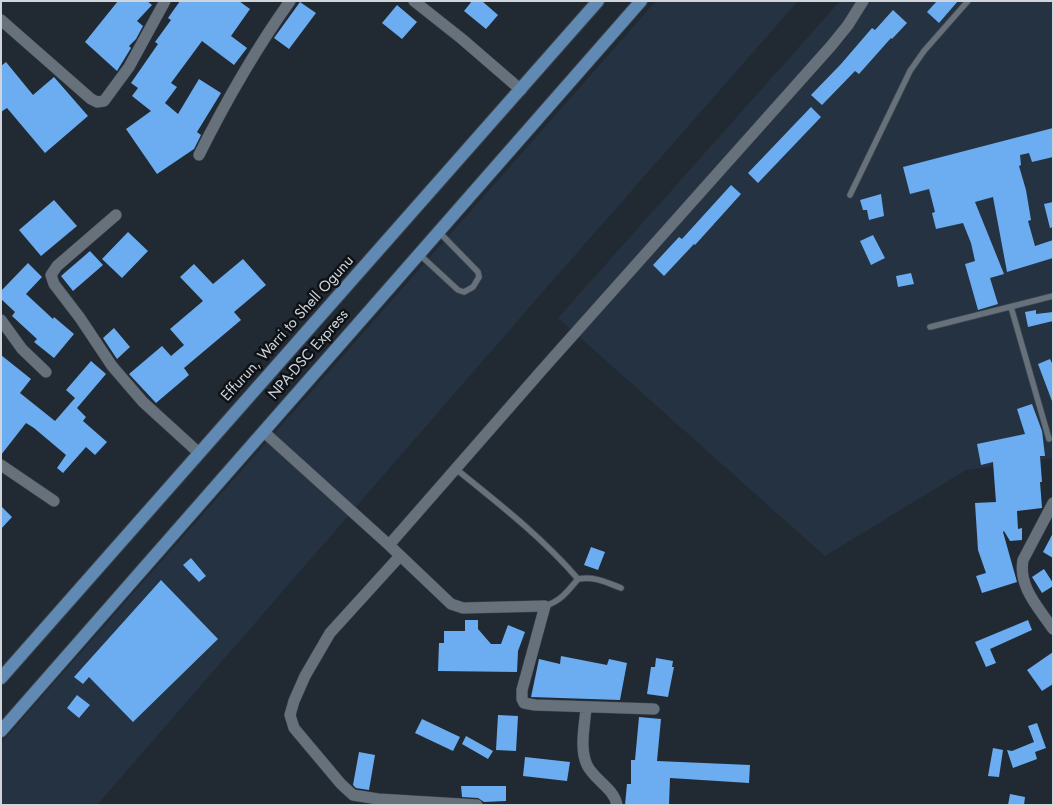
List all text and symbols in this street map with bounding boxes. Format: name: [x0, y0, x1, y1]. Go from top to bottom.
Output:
street label: Effurun, Warri to Shell Ogunu: [218, 253, 358, 405]
street label: NPA-DSC Express: [265, 307, 353, 403]

